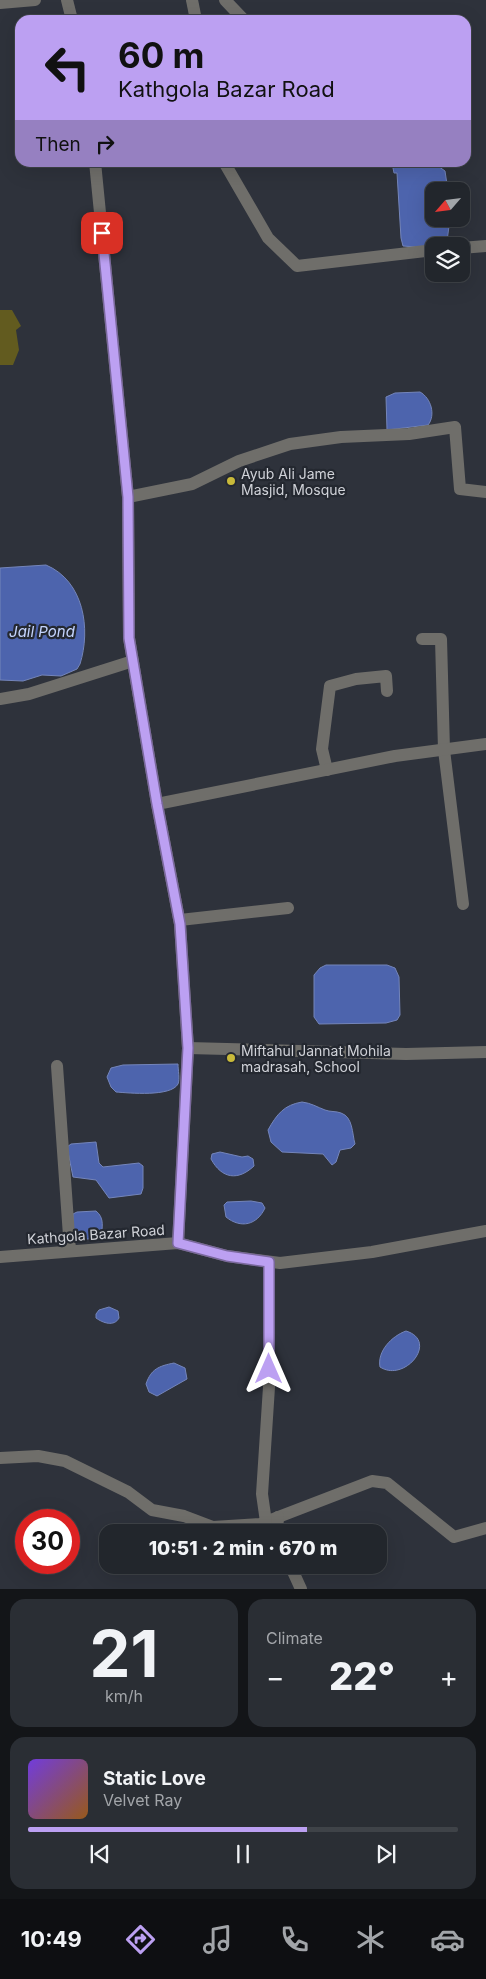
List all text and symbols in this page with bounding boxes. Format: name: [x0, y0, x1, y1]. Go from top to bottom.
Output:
text: 60 m: [118, 34, 205, 76]
icon: left: [35, 35, 100, 100]
text: Kathgola Bazar Road: [118, 76, 335, 102]
icon: right: [91, 130, 119, 158]
text: Then: [35, 133, 81, 156]
north arrow: [425, 182, 470, 228]
map controls: [425, 182, 470, 282]
pin: [81, 212, 123, 254]
icon: arrive: [88, 219, 116, 247]
button: layers: [425, 237, 470, 282]
place label: Ayub Ali Jame Masjid, Mosque: [241, 465, 346, 498]
marker: Ayub Ali Jame Masjid, Mosque: [225, 475, 237, 487]
water label: Jail Pond: [9, 622, 76, 641]
place label: Miftahul Jannat Mohila madrasah, School: [241, 1042, 391, 1075]
marker: Miftahul Jannat Mohila madrasah, School: [225, 1052, 237, 1064]
street label: Kathgola Bazar Road: [27, 1221, 165, 1247]
position arrow: [242, 1342, 294, 1394]
speed limit sign: 30: [15, 1509, 80, 1574]
text: 10:51 · 2 min · 670 m: [149, 1537, 337, 1560]
text: 21: [90, 1614, 158, 1693]
text: Climate: [266, 1628, 323, 1648]
text: 22°: [329, 1653, 395, 1699]
text: −: [266, 1660, 285, 1694]
text: +: [439, 1660, 458, 1694]
text: km/h: [105, 1686, 143, 1706]
text: Static Love: [103, 1767, 206, 1790]
text: Velvet Ray: [103, 1790, 182, 1810]
icon: previous: [86, 1840, 114, 1868]
icon: pause: [229, 1840, 257, 1868]
icon: next: [372, 1840, 400, 1868]
icon: directions: [123, 1922, 158, 1957]
icon: music: [200, 1922, 235, 1957]
icon: phone: [277, 1922, 312, 1957]
icon: climate: [353, 1922, 388, 1957]
icon: car: [430, 1922, 465, 1957]
text: 10:49: [21, 1926, 82, 1952]

